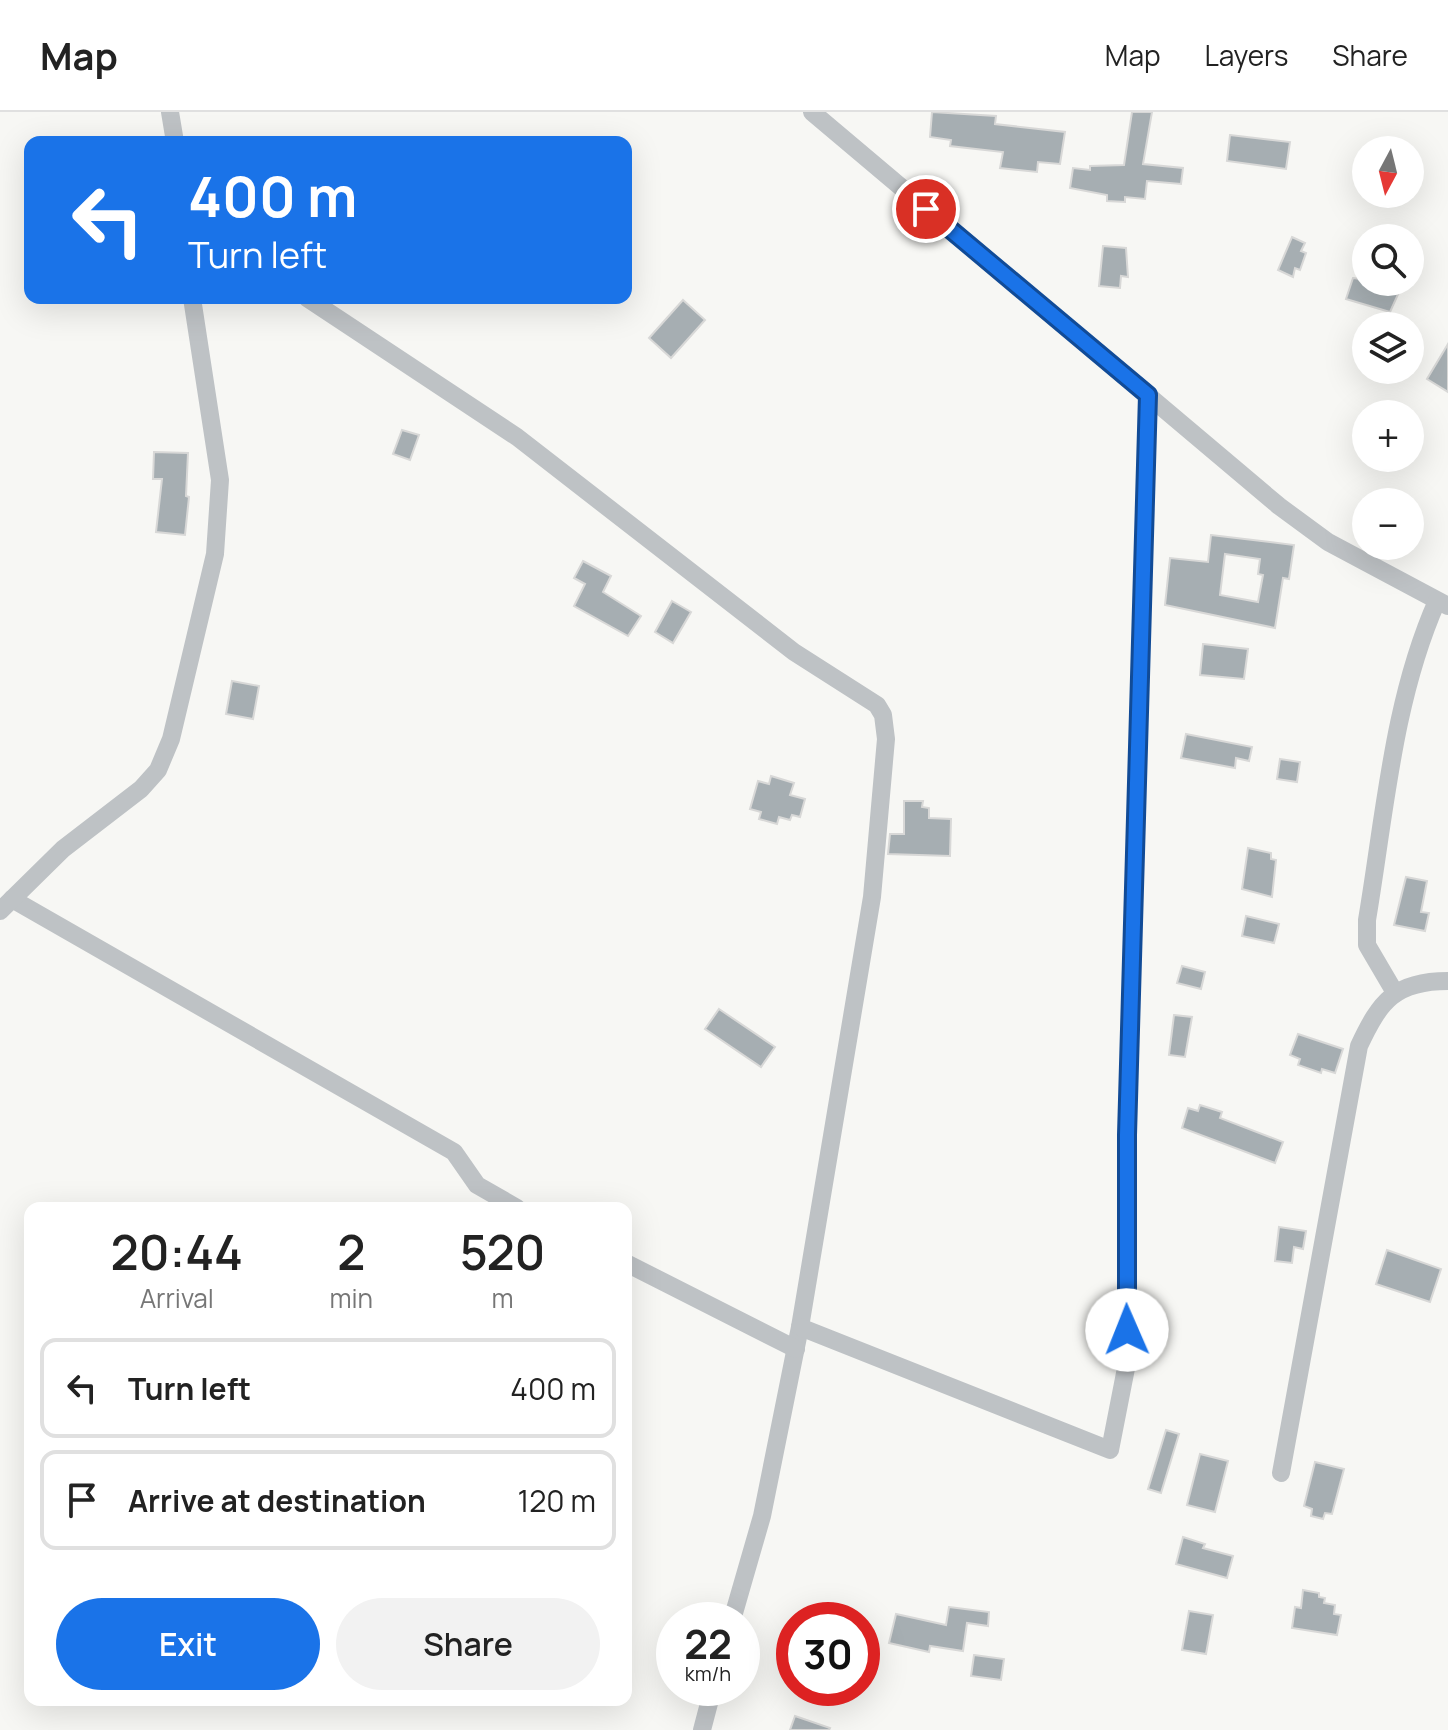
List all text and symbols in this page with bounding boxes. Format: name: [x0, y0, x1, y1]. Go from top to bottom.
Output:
text: Map: [40, 29, 118, 81]
text: Map: [1105, 36, 1161, 74]
text: Layers: [1205, 36, 1288, 74]
text: Share: [1332, 36, 1408, 74]
north arrow: [1352, 136, 1424, 208]
map controls: [1352, 136, 1424, 560]
text: 400 m: [188, 157, 357, 234]
icon: left: [56, 168, 160, 272]
pin: [892, 175, 960, 243]
icon: arrive: [904, 187, 948, 231]
button: search: [1352, 224, 1424, 296]
text: Turn left: [188, 230, 327, 279]
button: layers: [1352, 312, 1424, 384]
button: +: [1352, 400, 1424, 472]
button: −: [1352, 488, 1424, 560]
text: 20:44: [111, 1219, 243, 1284]
text: 2: [337, 1219, 365, 1284]
text: 520: [460, 1219, 545, 1284]
text: Arrival: [140, 1280, 214, 1316]
text: min: [330, 1280, 373, 1316]
text: m: [491, 1280, 514, 1316]
position arrow: [1085, 1288, 1169, 1372]
icon: left: [60, 1366, 104, 1410]
text: Turn left: [128, 1368, 251, 1409]
text: 400 m: [510, 1368, 596, 1409]
icon: arrive: [60, 1478, 104, 1522]
text: Arrive at destination: [128, 1480, 426, 1521]
text: 120 m: [517, 1480, 596, 1521]
button: Exit: [56, 1598, 320, 1690]
button: Share: [336, 1598, 600, 1690]
speed limit sign: 30: [776, 1602, 880, 1706]
text: 22: [684, 1616, 732, 1671]
text: km/h: [685, 1660, 731, 1687]

